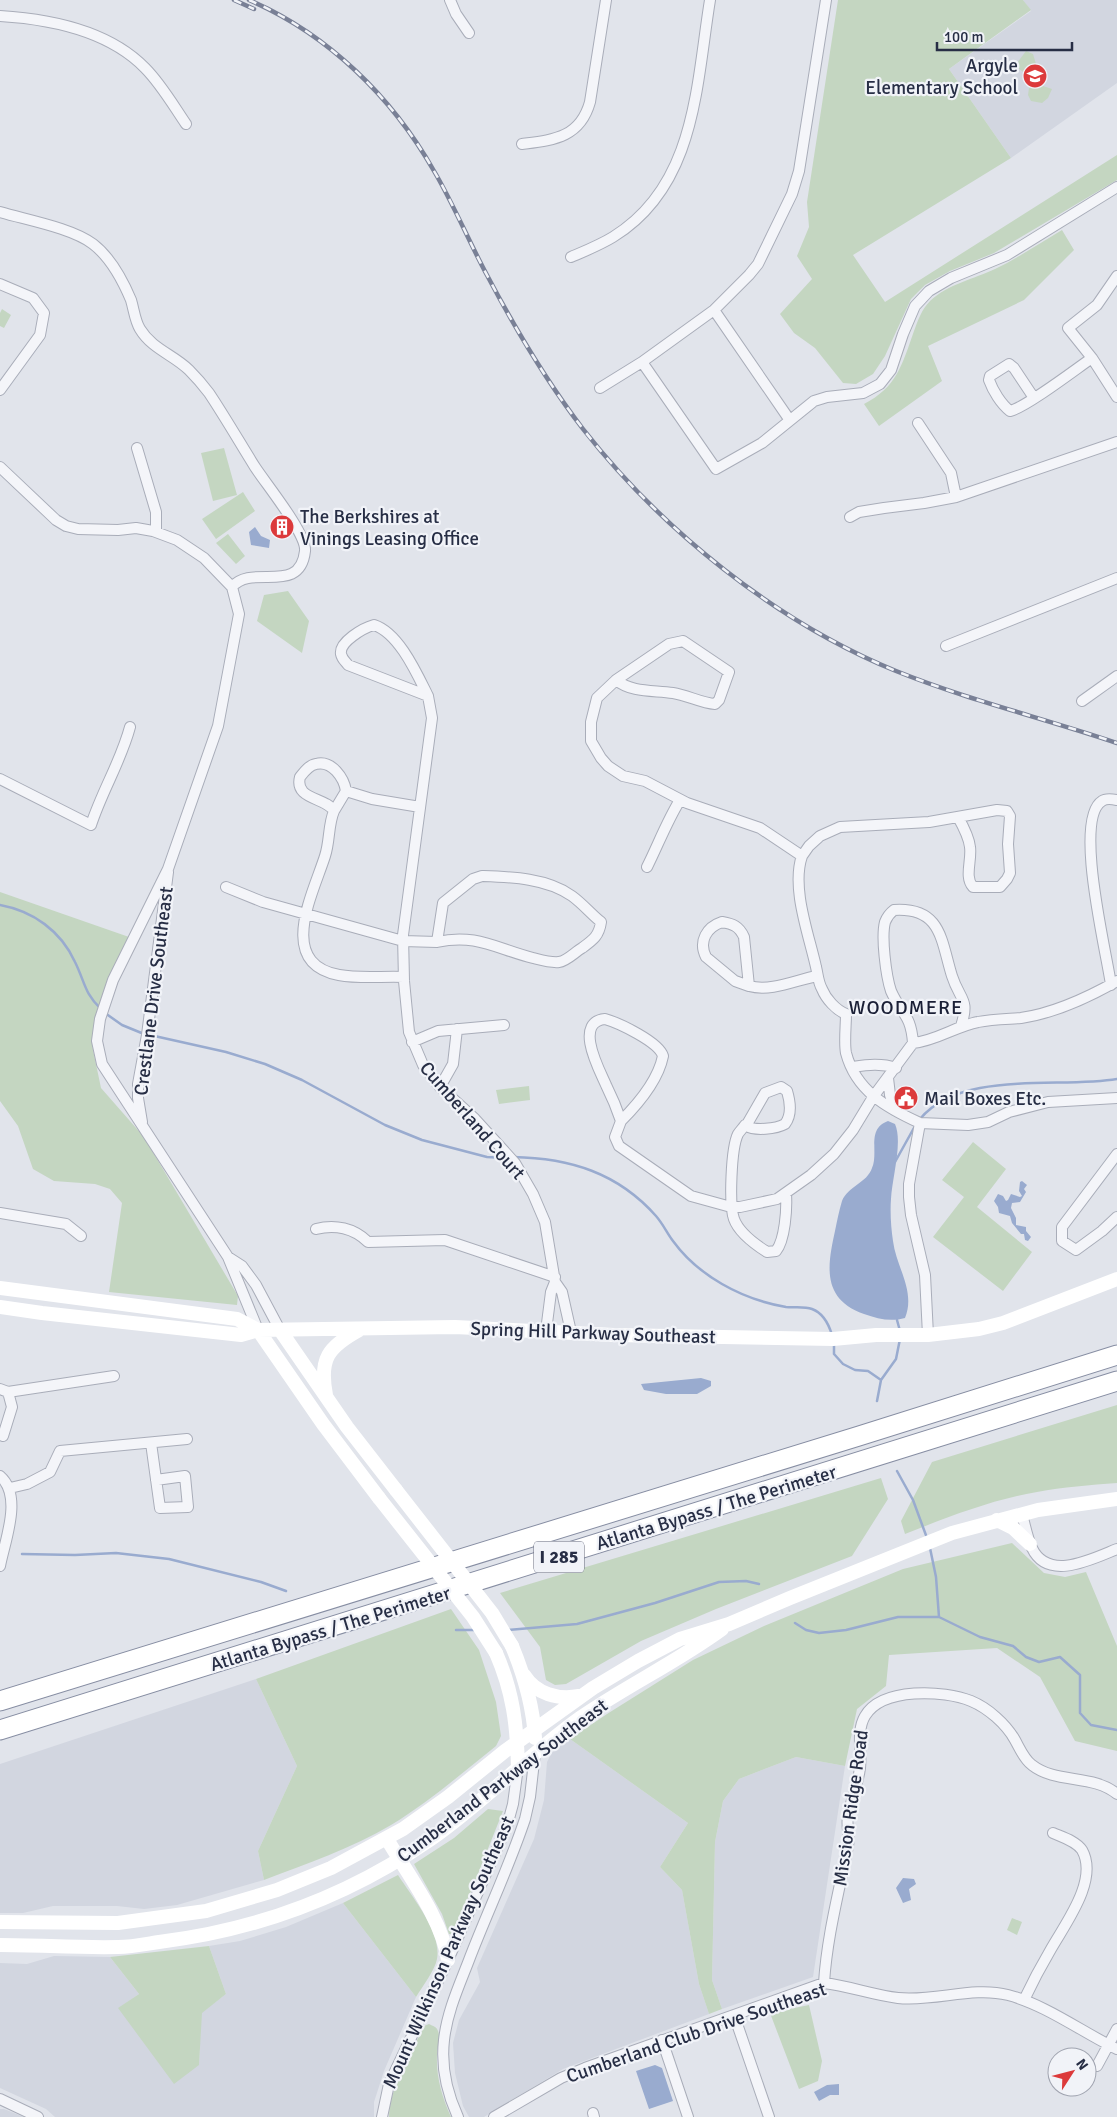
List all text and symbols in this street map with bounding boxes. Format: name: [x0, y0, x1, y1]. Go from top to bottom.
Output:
scale bar: [937, 20, 1072, 52]
text: 100 m: [944, 28, 984, 46]
place label: Argyle Elementary School: [865, 54, 1018, 100]
school or university icon: Argyle Elementary School: [1022, 63, 1048, 89]
place label: The Berkshires at Vinings Leasing Office: [300, 505, 479, 551]
building icon: The Berkshires at Vinings Leasing Office: [269, 514, 295, 540]
street label: Crestlane Drive Southeast: [129, 885, 179, 1097]
district label: WOODMERE: [849, 995, 963, 1020]
street label: Cumberland Court: [414, 1057, 530, 1185]
public building icon: Mail Boxes Etc.: [893, 1085, 919, 1111]
place label: Mail Boxes Etc.: [924, 1087, 1046, 1111]
street label: Spring Hill Parkway Southeast: [470, 1317, 716, 1349]
street label: Atlanta Bypass / The Perimeter: [593, 1460, 839, 1556]
road number: I 285: [534, 1541, 584, 1572]
street label: Atlanta Bypass / The Perimeter: [207, 1581, 453, 1677]
street label: Cumberland Parkway Southeast: [392, 1693, 613, 1868]
street label: Mission Ridge Road: [828, 1728, 874, 1888]
street label: Mount Wilkinson Parkway Southeast: [378, 1812, 520, 2092]
street label: Cumberland Club Drive Southeast: [563, 1977, 830, 2089]
north arrow: [1047, 2047, 1097, 2097]
text: N: [1072, 2056, 1092, 2074]

